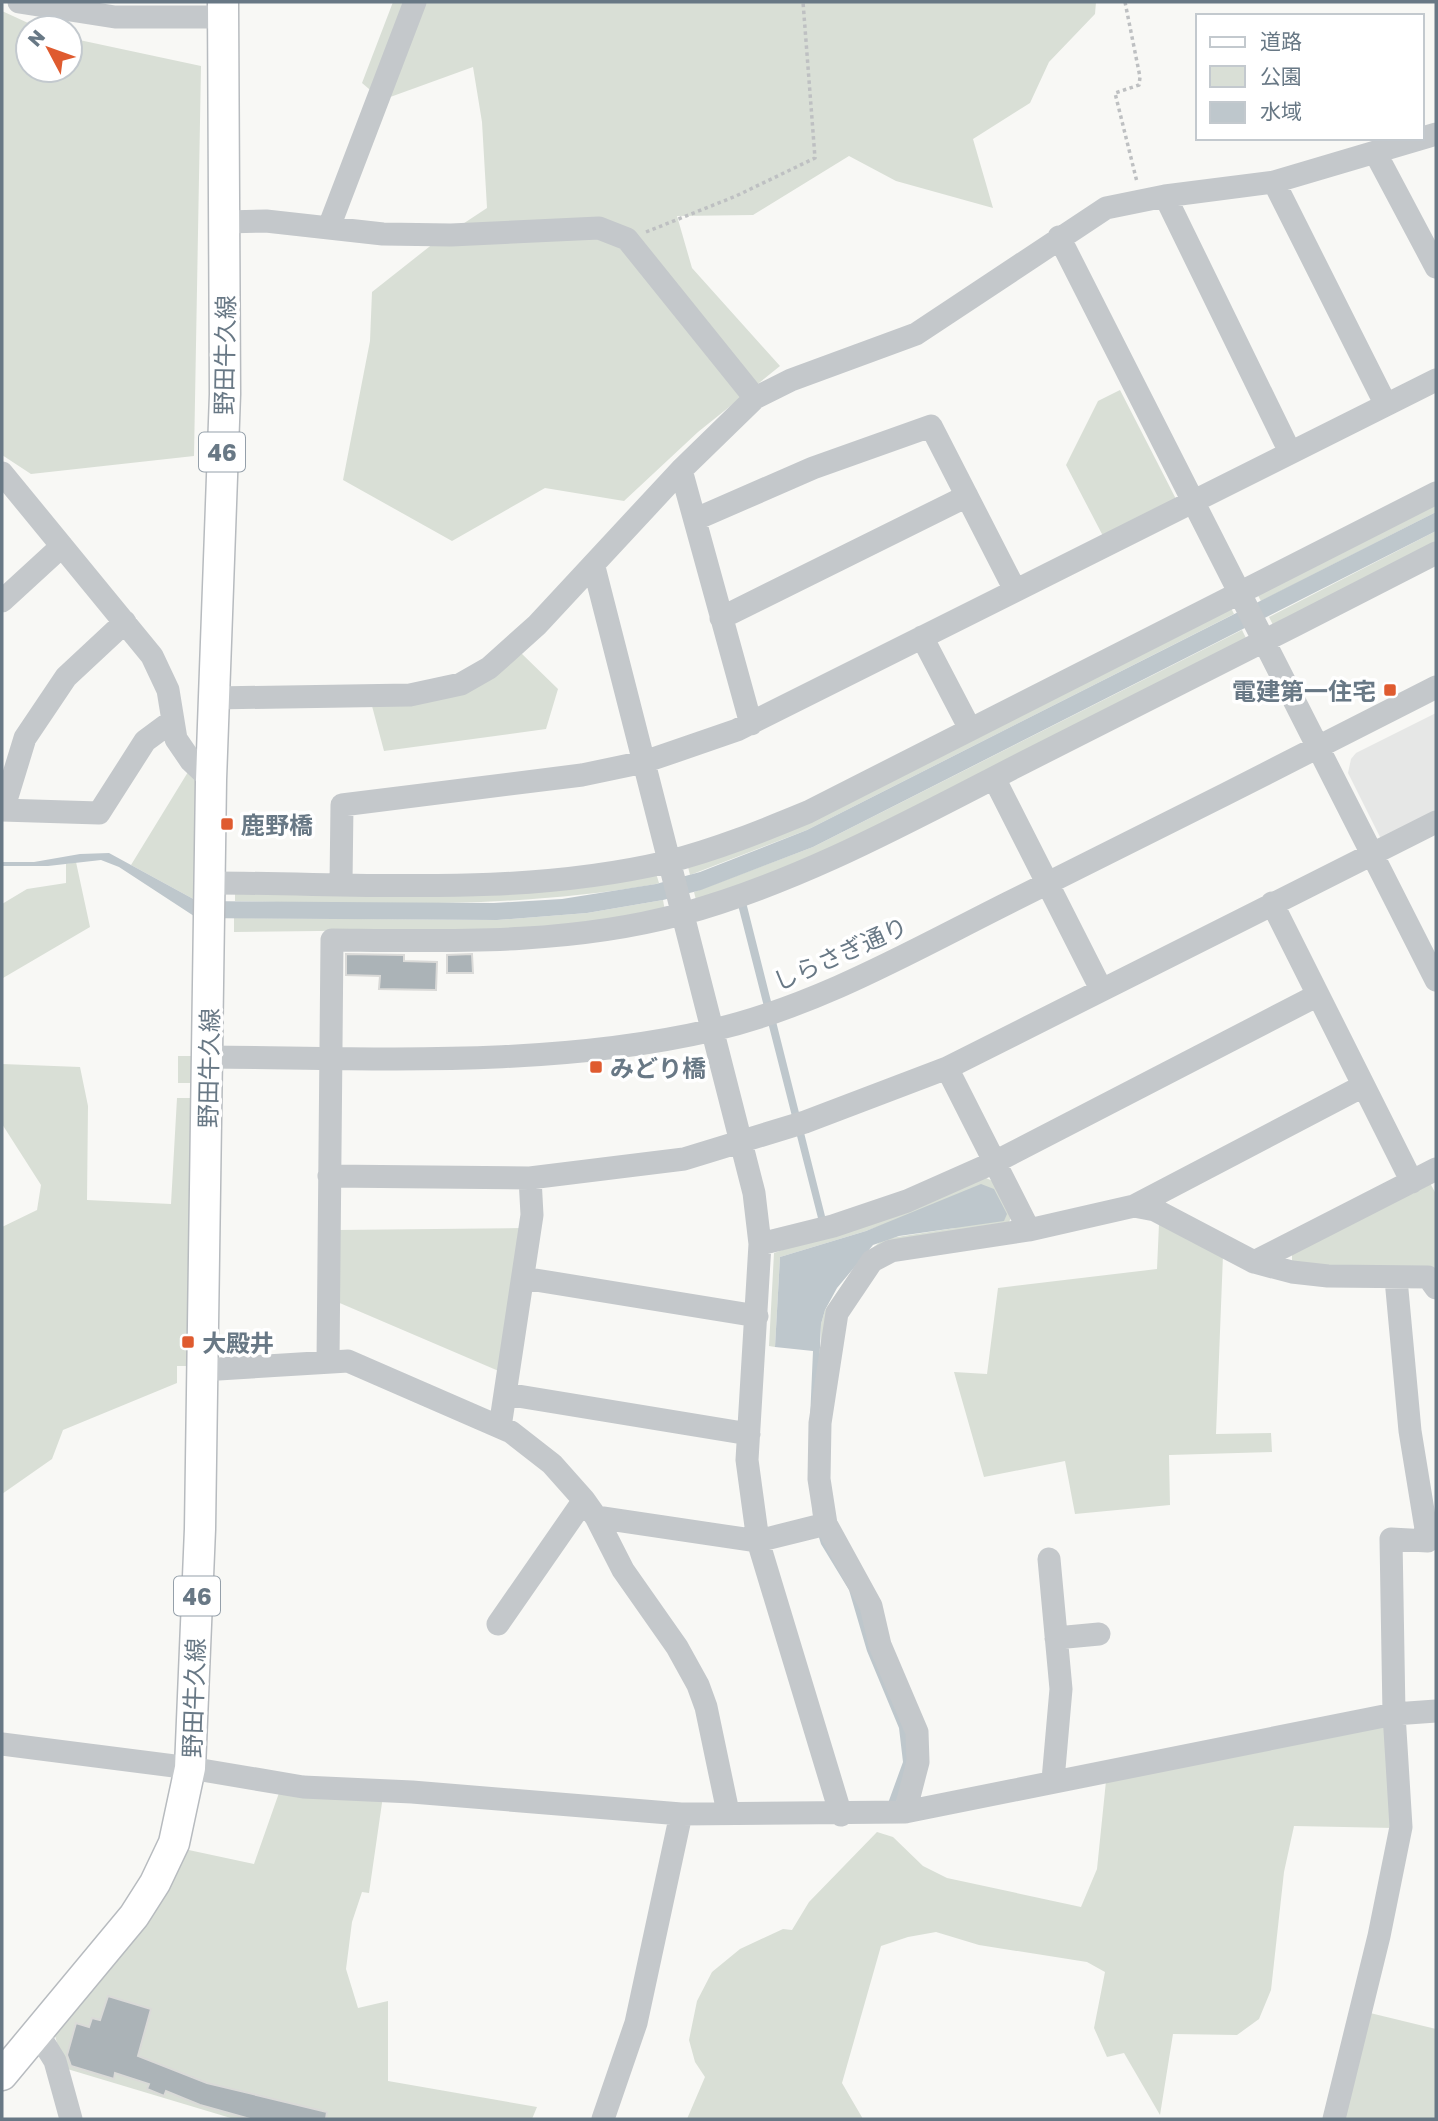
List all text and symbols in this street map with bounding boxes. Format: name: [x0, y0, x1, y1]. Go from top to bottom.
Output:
north arrow: [14, 14, 84, 84]
legend: [1196, 14, 1424, 140]
text: N: [22, 25, 49, 51]
text: 道路: [1260, 28, 1302, 54]
text: 公園: [1260, 63, 1302, 89]
text: 水域: [1260, 98, 1302, 124]
street label: 野田牛久線: [208, 295, 240, 415]
road number: 46: [199, 432, 245, 472]
place label: 電建第一住宅: [1232, 676, 1376, 705]
marker: 電建第一住宅: [1382, 682, 1398, 698]
place label: 鹿野橋: [241, 810, 313, 839]
marker: 鹿野橋: [219, 816, 235, 832]
street label: しらさぎ通り: [768, 910, 912, 996]
street label: 野田牛久線: [192, 1008, 224, 1128]
place label: みどり橋: [610, 1053, 706, 1082]
marker: みどり橋: [588, 1059, 604, 1075]
place label: 大殿井: [202, 1328, 274, 1357]
marker: 大殿井: [180, 1334, 196, 1350]
road number: 46: [174, 1576, 220, 1616]
street label: 野田牛久線: [176, 1638, 210, 1758]

